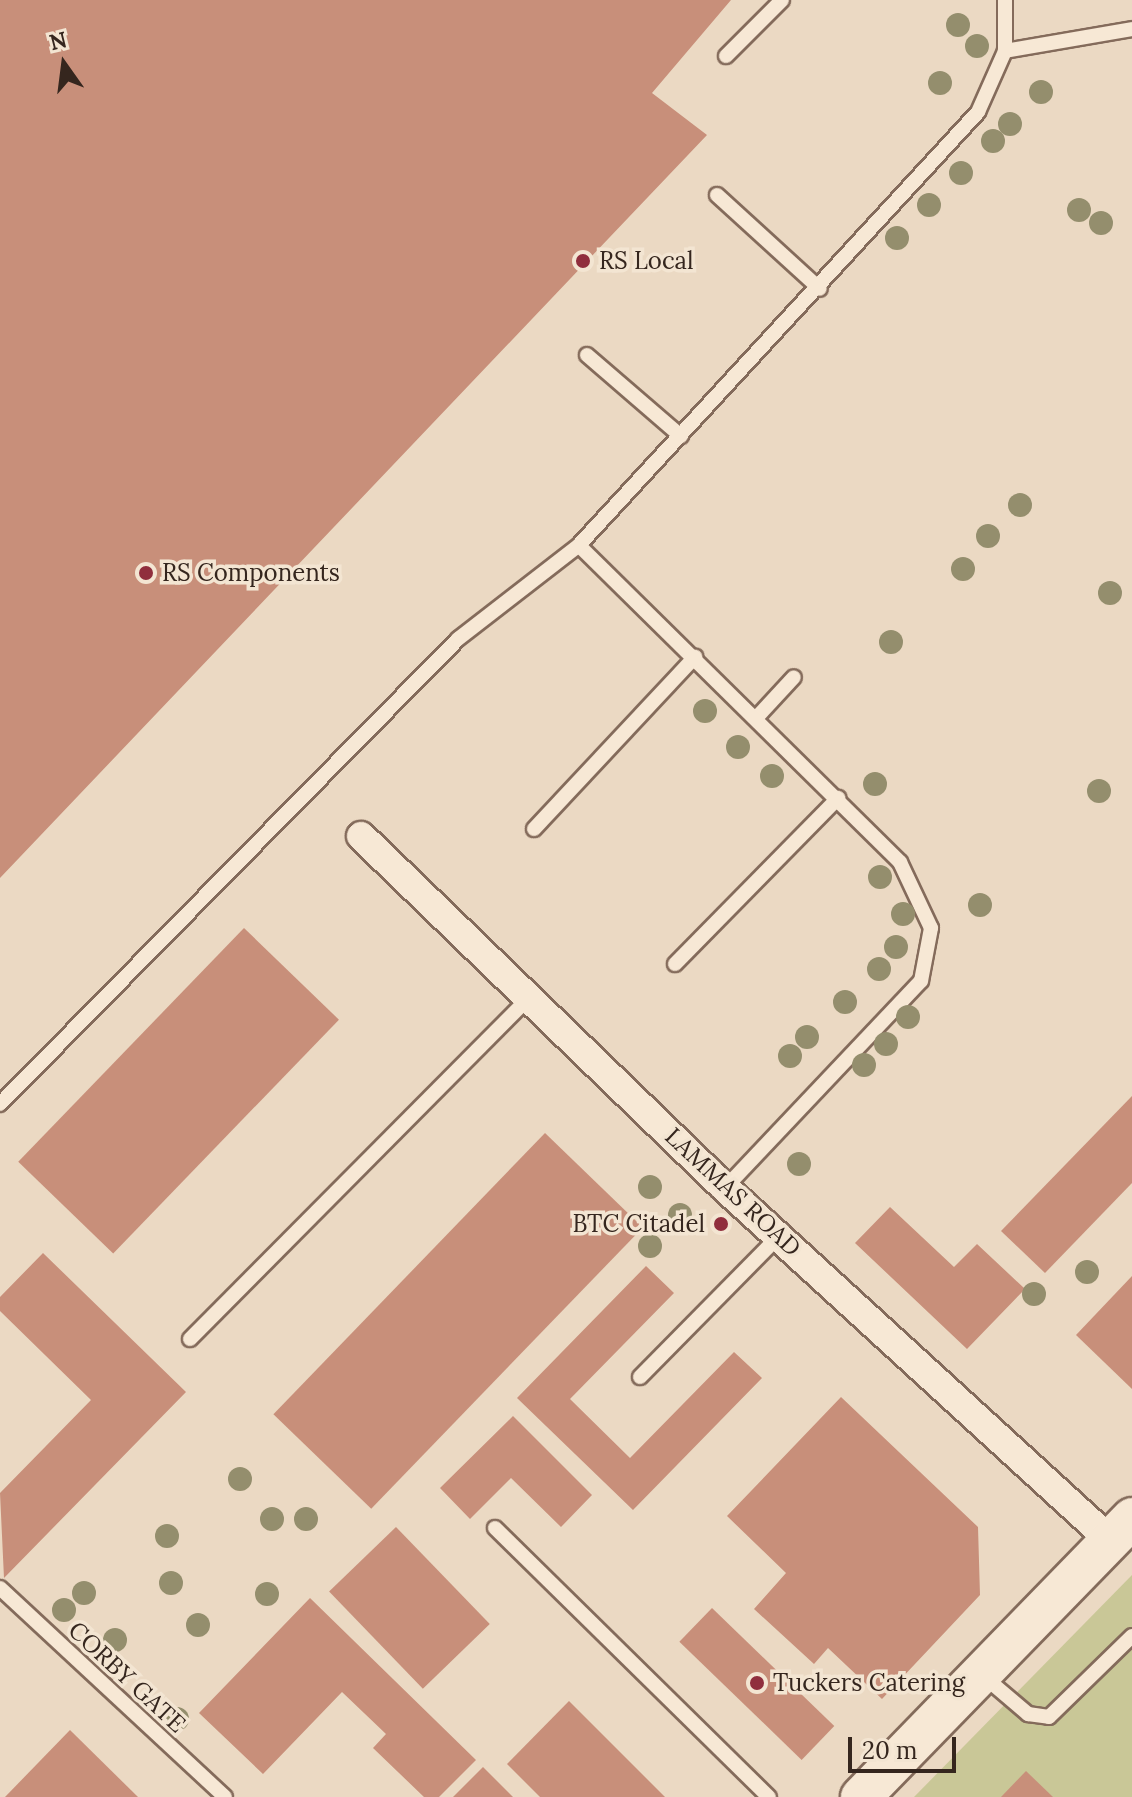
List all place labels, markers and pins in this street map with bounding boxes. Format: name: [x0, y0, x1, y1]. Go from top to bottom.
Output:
place label: RS Local: [599, 247, 694, 275]
marker: RS Local: [574, 252, 592, 270]
place label: RS Components: [162, 559, 340, 587]
marker: RS Components: [137, 564, 155, 582]
place label: BTC Citadel: [572, 1210, 705, 1238]
marker: BTC Citadel: [712, 1215, 730, 1233]
place label: Tuckers Catering: [773, 1669, 965, 1697]
marker: Tuckers Catering: [748, 1674, 766, 1692]

